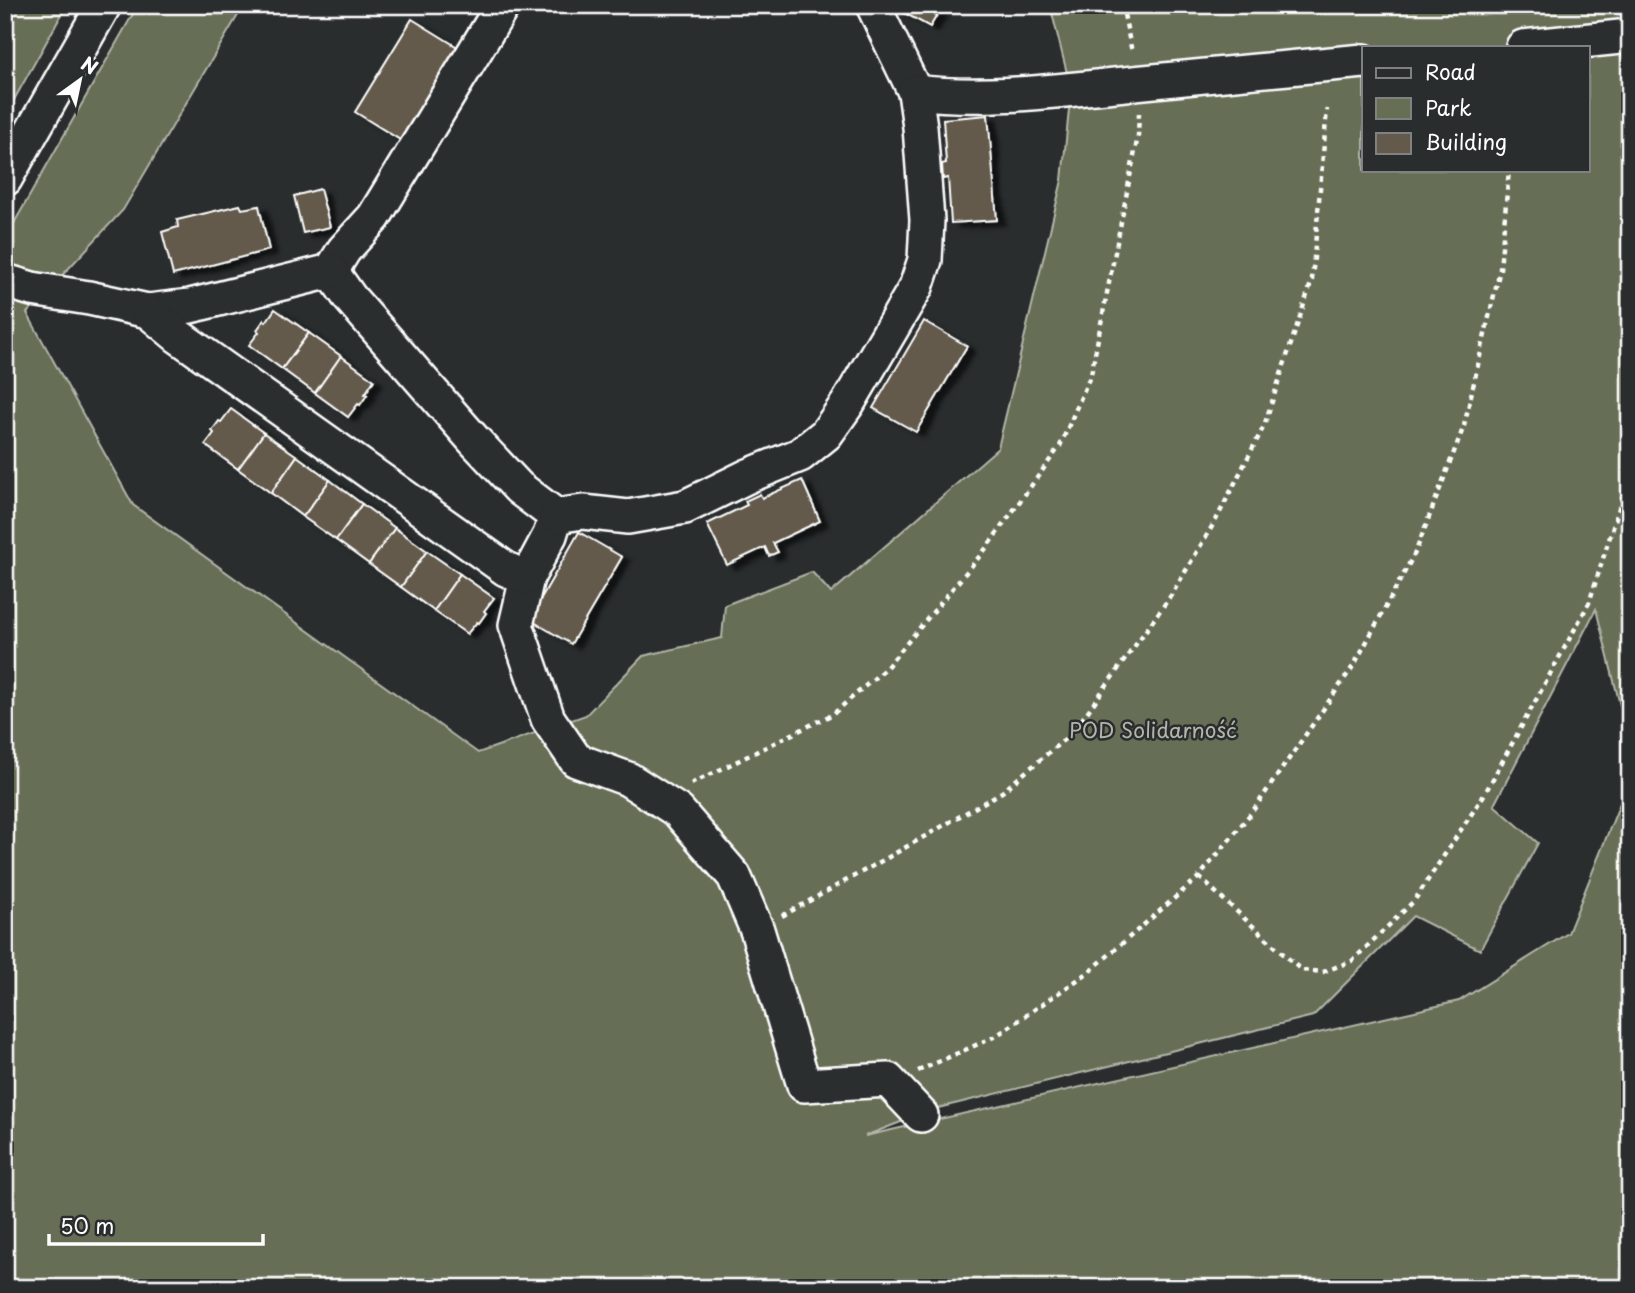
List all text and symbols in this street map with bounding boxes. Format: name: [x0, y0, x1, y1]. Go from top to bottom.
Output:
north arrow: [46, 46, 116, 116]
legend: [1362, 46, 1590, 172]
text: N: [76, 49, 104, 81]
text: Road: [1425, 55, 1476, 87]
text: Park: [1425, 91, 1472, 123]
text: Building: [1425, 125, 1507, 157]
park label: POD Solidarność: [1069, 713, 1237, 745]
scale bar: [49, 1202, 262, 1246]
text: 50 m: [60, 1209, 114, 1241]

